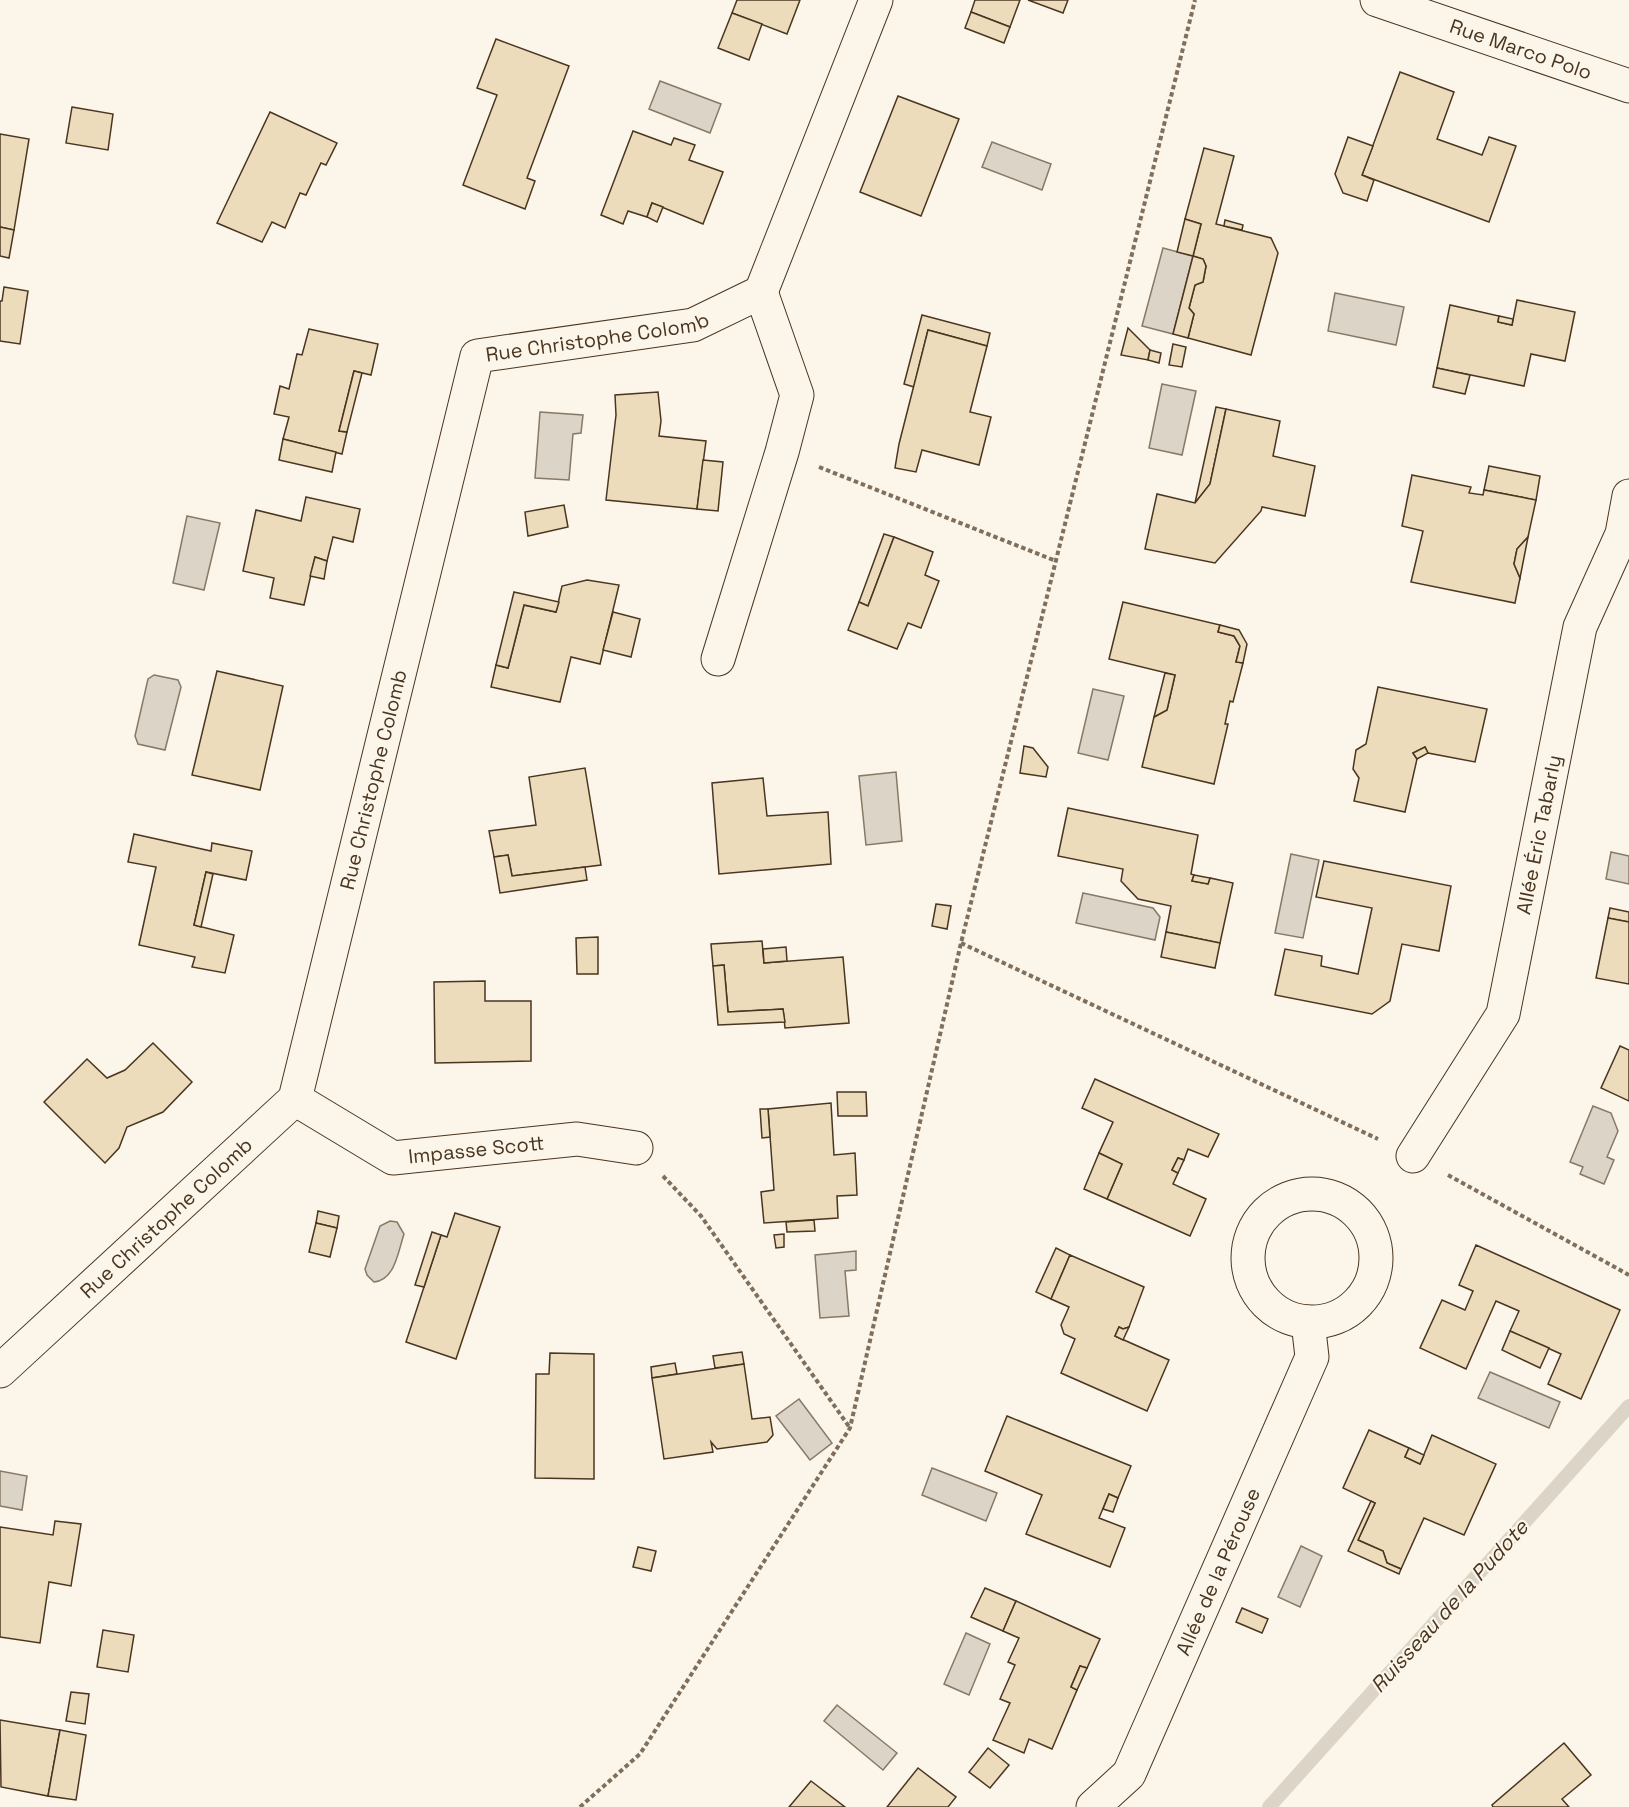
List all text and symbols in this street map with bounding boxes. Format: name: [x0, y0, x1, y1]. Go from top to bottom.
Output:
street label: Rue Marco Polo: [1446, 13, 1595, 85]
street label: Rue Christophe Colomb: [484, 306, 713, 368]
street label: Rue Christophe Colomb: [334, 667, 413, 892]
street label: Allée Éric Tabarly: [1510, 753, 1567, 917]
street label: Impasse Scott: [407, 1129, 546, 1169]
street label: Rue Christophe Colomb: [74, 1132, 258, 1304]
street label: Allée de la Pérouse: [1170, 1484, 1266, 1659]
water label: Ruisseau de la Pudote: [1364, 1513, 1535, 1698]

